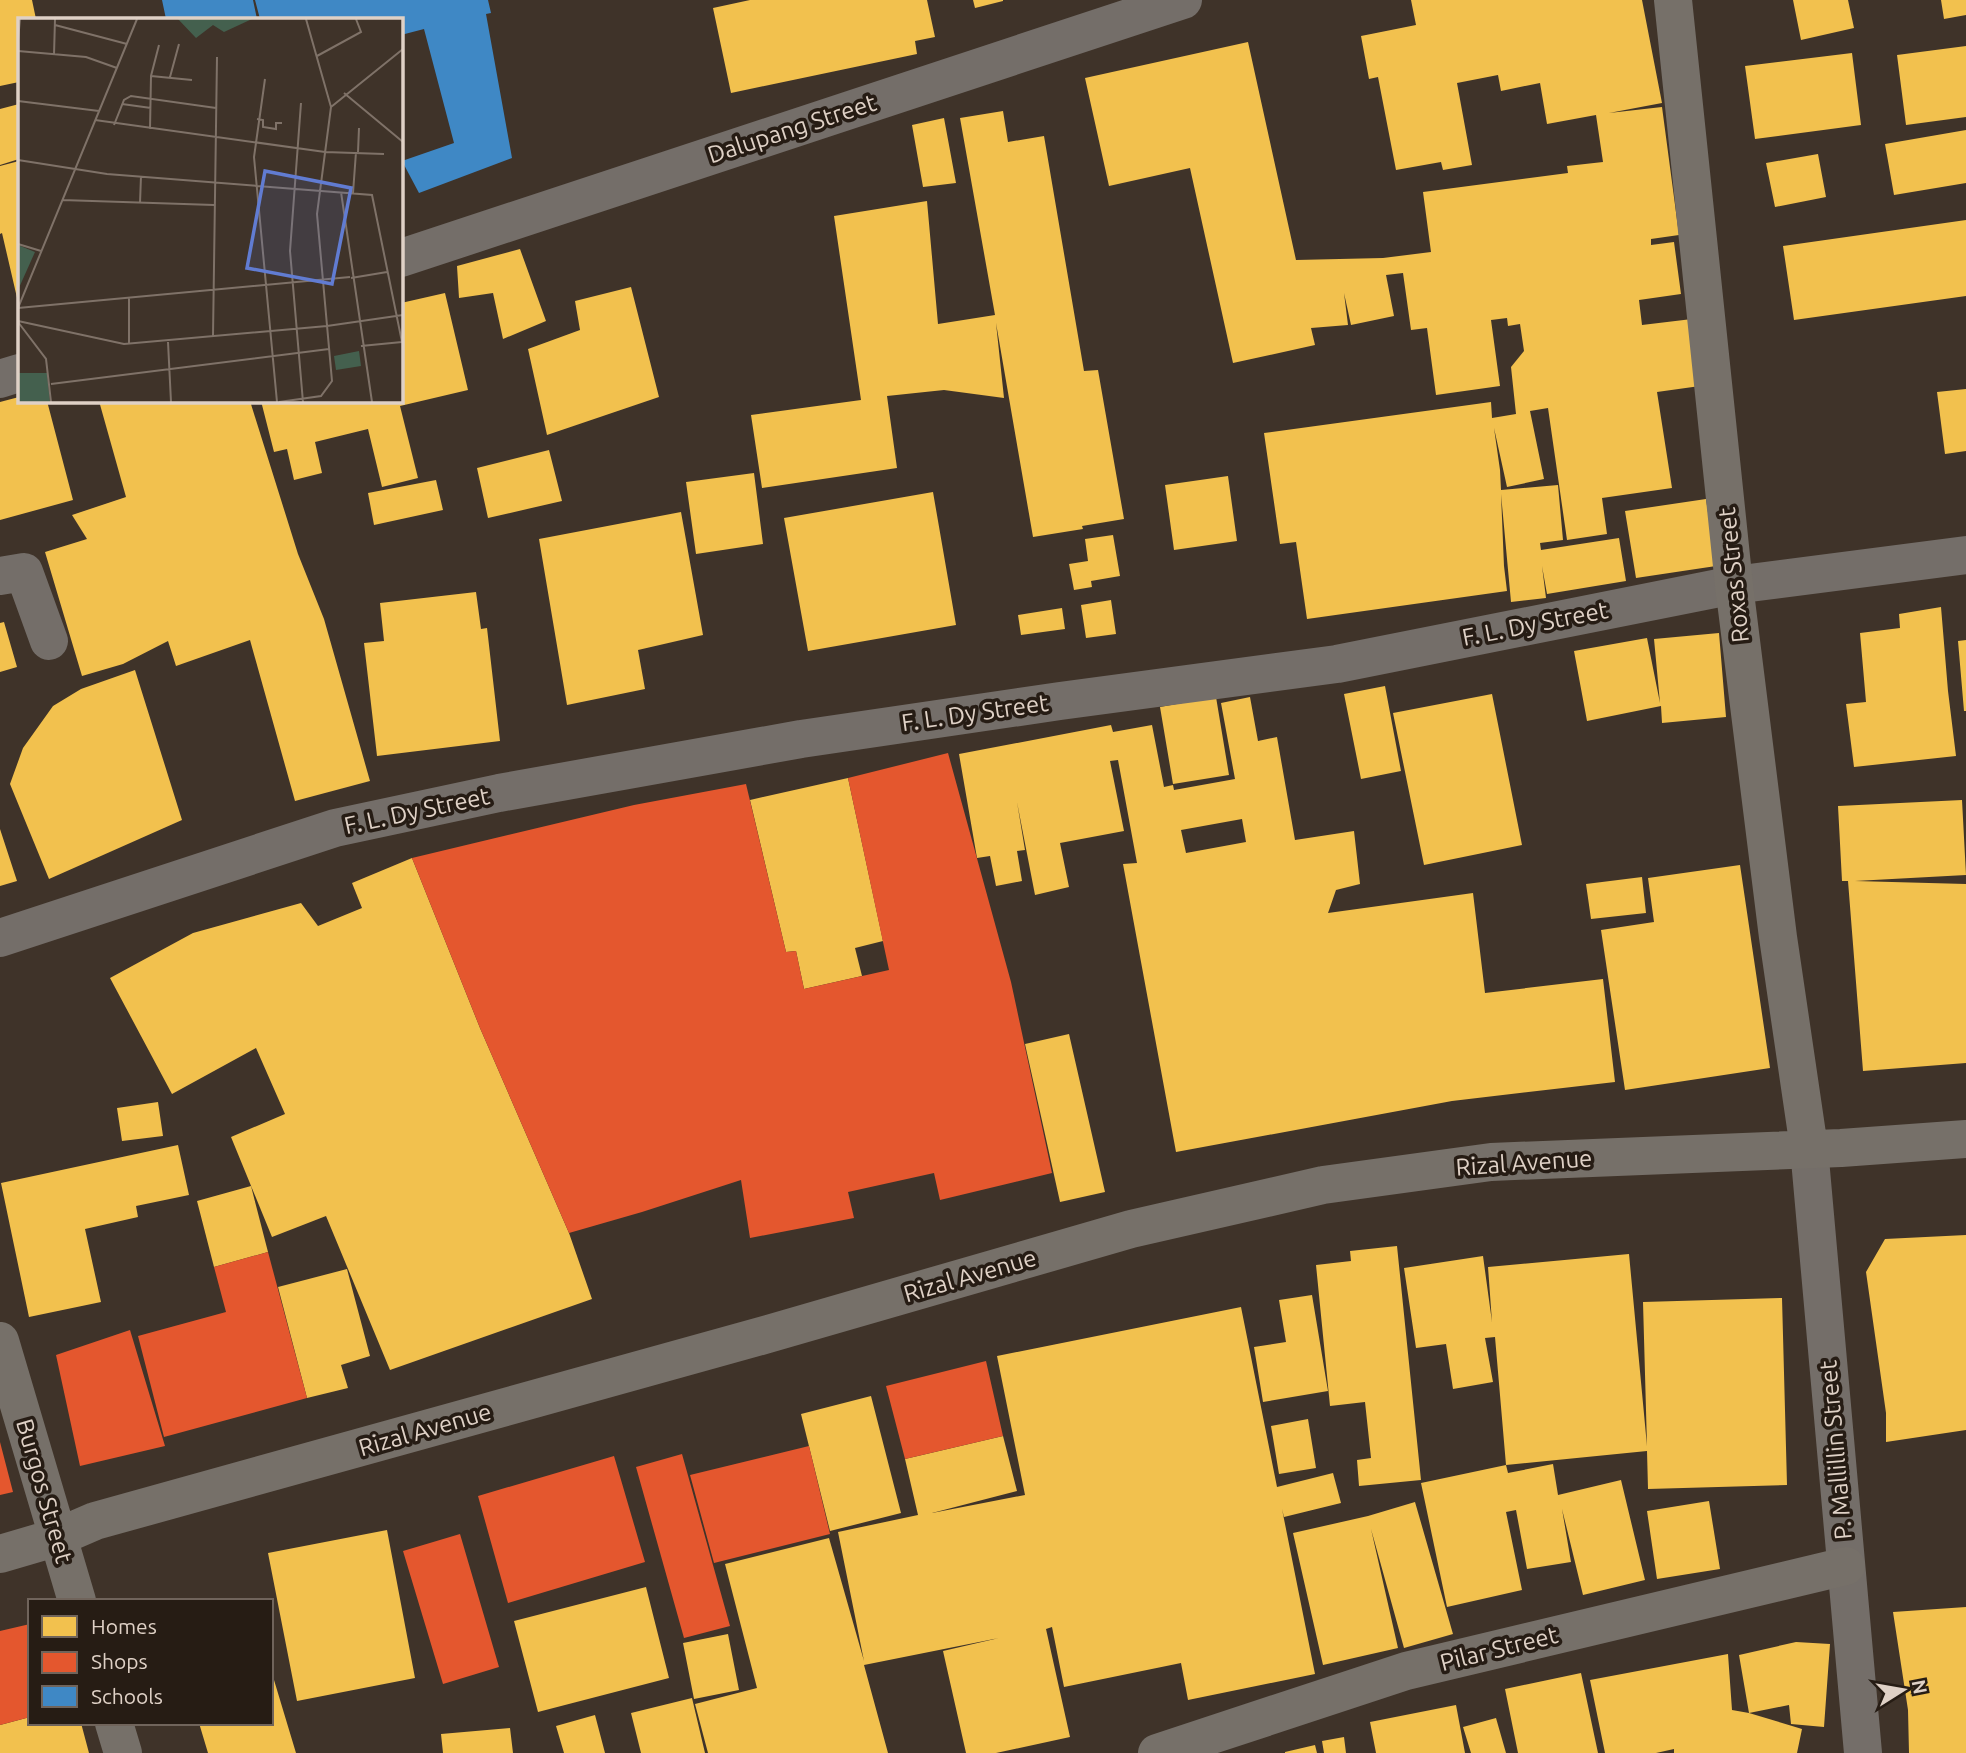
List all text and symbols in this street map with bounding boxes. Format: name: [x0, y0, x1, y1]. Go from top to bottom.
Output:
inset map: [18, 18, 402, 402]
street label: Dalupang Street: [704, 88, 880, 169]
street label: Roxas Street: [1713, 505, 1754, 644]
street label: F. L. Dy Street: [1460, 596, 1611, 651]
street label: F. L. Dy Street: [900, 689, 1051, 736]
street label: F. L. Dy Street: [342, 782, 493, 839]
street label: Rizal Avenue: [1455, 1144, 1593, 1181]
street label: Rizal Avenue: [900, 1244, 1039, 1307]
street label: P. Mallillin Street: [1814, 1359, 1857, 1541]
street label: Rizal Avenue: [355, 1398, 494, 1461]
street label: Burgos Street: [11, 1416, 78, 1567]
legend: [28, 1599, 273, 1725]
text: Homes: [91, 1614, 157, 1638]
street label: Pilar Street: [1437, 1621, 1561, 1676]
text: Shops: [91, 1649, 148, 1673]
north arrow: [1868, 1655, 1938, 1725]
text: N: [1908, 1678, 1932, 1696]
text: Schools: [91, 1684, 163, 1708]

